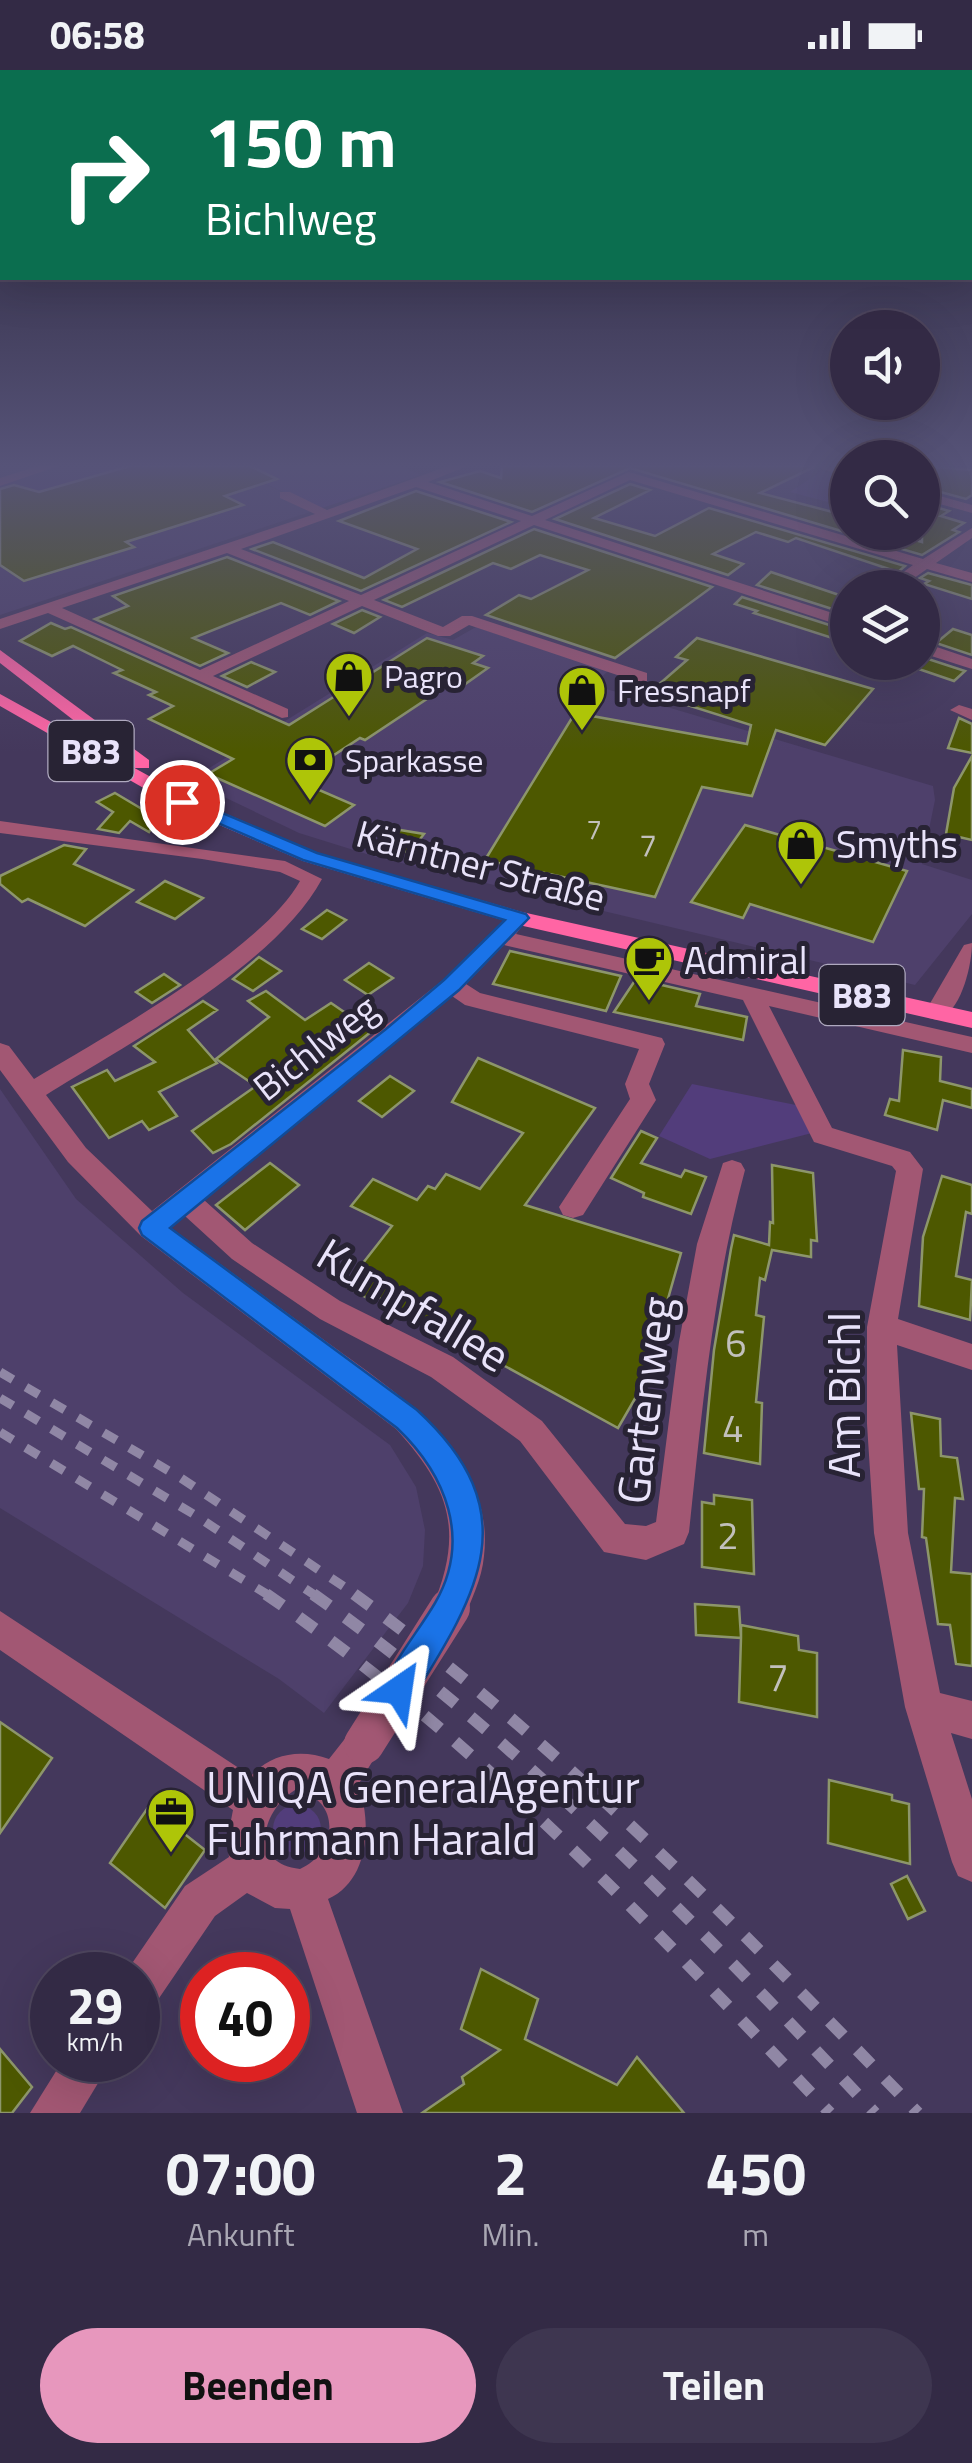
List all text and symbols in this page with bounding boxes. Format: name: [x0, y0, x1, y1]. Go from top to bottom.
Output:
text: 06:58: [50, 6, 145, 64]
text: 150 m: [205, 88, 397, 194]
icon: right: [40, 110, 170, 240]
text: Bichlweg: [205, 184, 377, 252]
map controls: [830, 310, 940, 680]
button: sound: [830, 310, 940, 420]
button: search: [830, 440, 940, 550]
button: layers: [830, 570, 940, 680]
shop icon: Pagro: [323, 650, 375, 718]
place label: Pagro: [384, 652, 463, 700]
shop icon: Fressnapf: [556, 664, 608, 732]
place label: Fressnapf: [617, 666, 751, 714]
road number: B83: [48, 721, 134, 781]
bank icon: Sparkasse: [284, 734, 336, 802]
place label: Sparkasse: [345, 736, 484, 784]
pin: [140, 760, 225, 845]
icon: arrive: [155, 775, 210, 830]
street label: Kärntner Straße: [350, 804, 612, 926]
house number: 7: [586, 807, 602, 850]
place label: Smyths: [836, 815, 958, 873]
shop icon: Smyths: [775, 818, 827, 886]
house number: 7: [639, 821, 657, 869]
place label: Admiral: [684, 931, 808, 989]
cafe icon: Admiral: [623, 934, 675, 1002]
road number: B83: [820, 965, 904, 1025]
street label: Bichlweg: [240, 980, 390, 1114]
street label: Kumpfallee: [305, 1220, 523, 1388]
street label: Gartenweg: [598, 1293, 690, 1507]
street label: Am Bichl: [809, 1312, 877, 1478]
house number: 6: [725, 1314, 747, 1372]
house number: 4: [722, 1399, 744, 1457]
house number: 2: [717, 1506, 739, 1564]
position arrow: [347, 1638, 451, 1742]
house number: 7: [767, 1648, 789, 1706]
place label: UNIQA GeneralAgentur Fuhrmann Harald: [206, 1752, 640, 1872]
office icon: UNIQA GeneralAgentur Fuhrmann Harald: [145, 1786, 197, 1854]
speed limit sign: 40: [180, 1952, 310, 2082]
text: 29: [67, 1967, 123, 2043]
text: km/h: [67, 2023, 123, 2061]
text: 07:00: [166, 2127, 316, 2218]
text: 2: [494, 2127, 527, 2218]
text: 450: [705, 2127, 806, 2218]
text: Ankunft: [187, 2210, 295, 2258]
text: Min.: [481, 2210, 539, 2258]
text: m: [742, 2210, 769, 2258]
button: Beenden: [40, 2328, 476, 2443]
button: Teilen: [496, 2328, 932, 2443]

